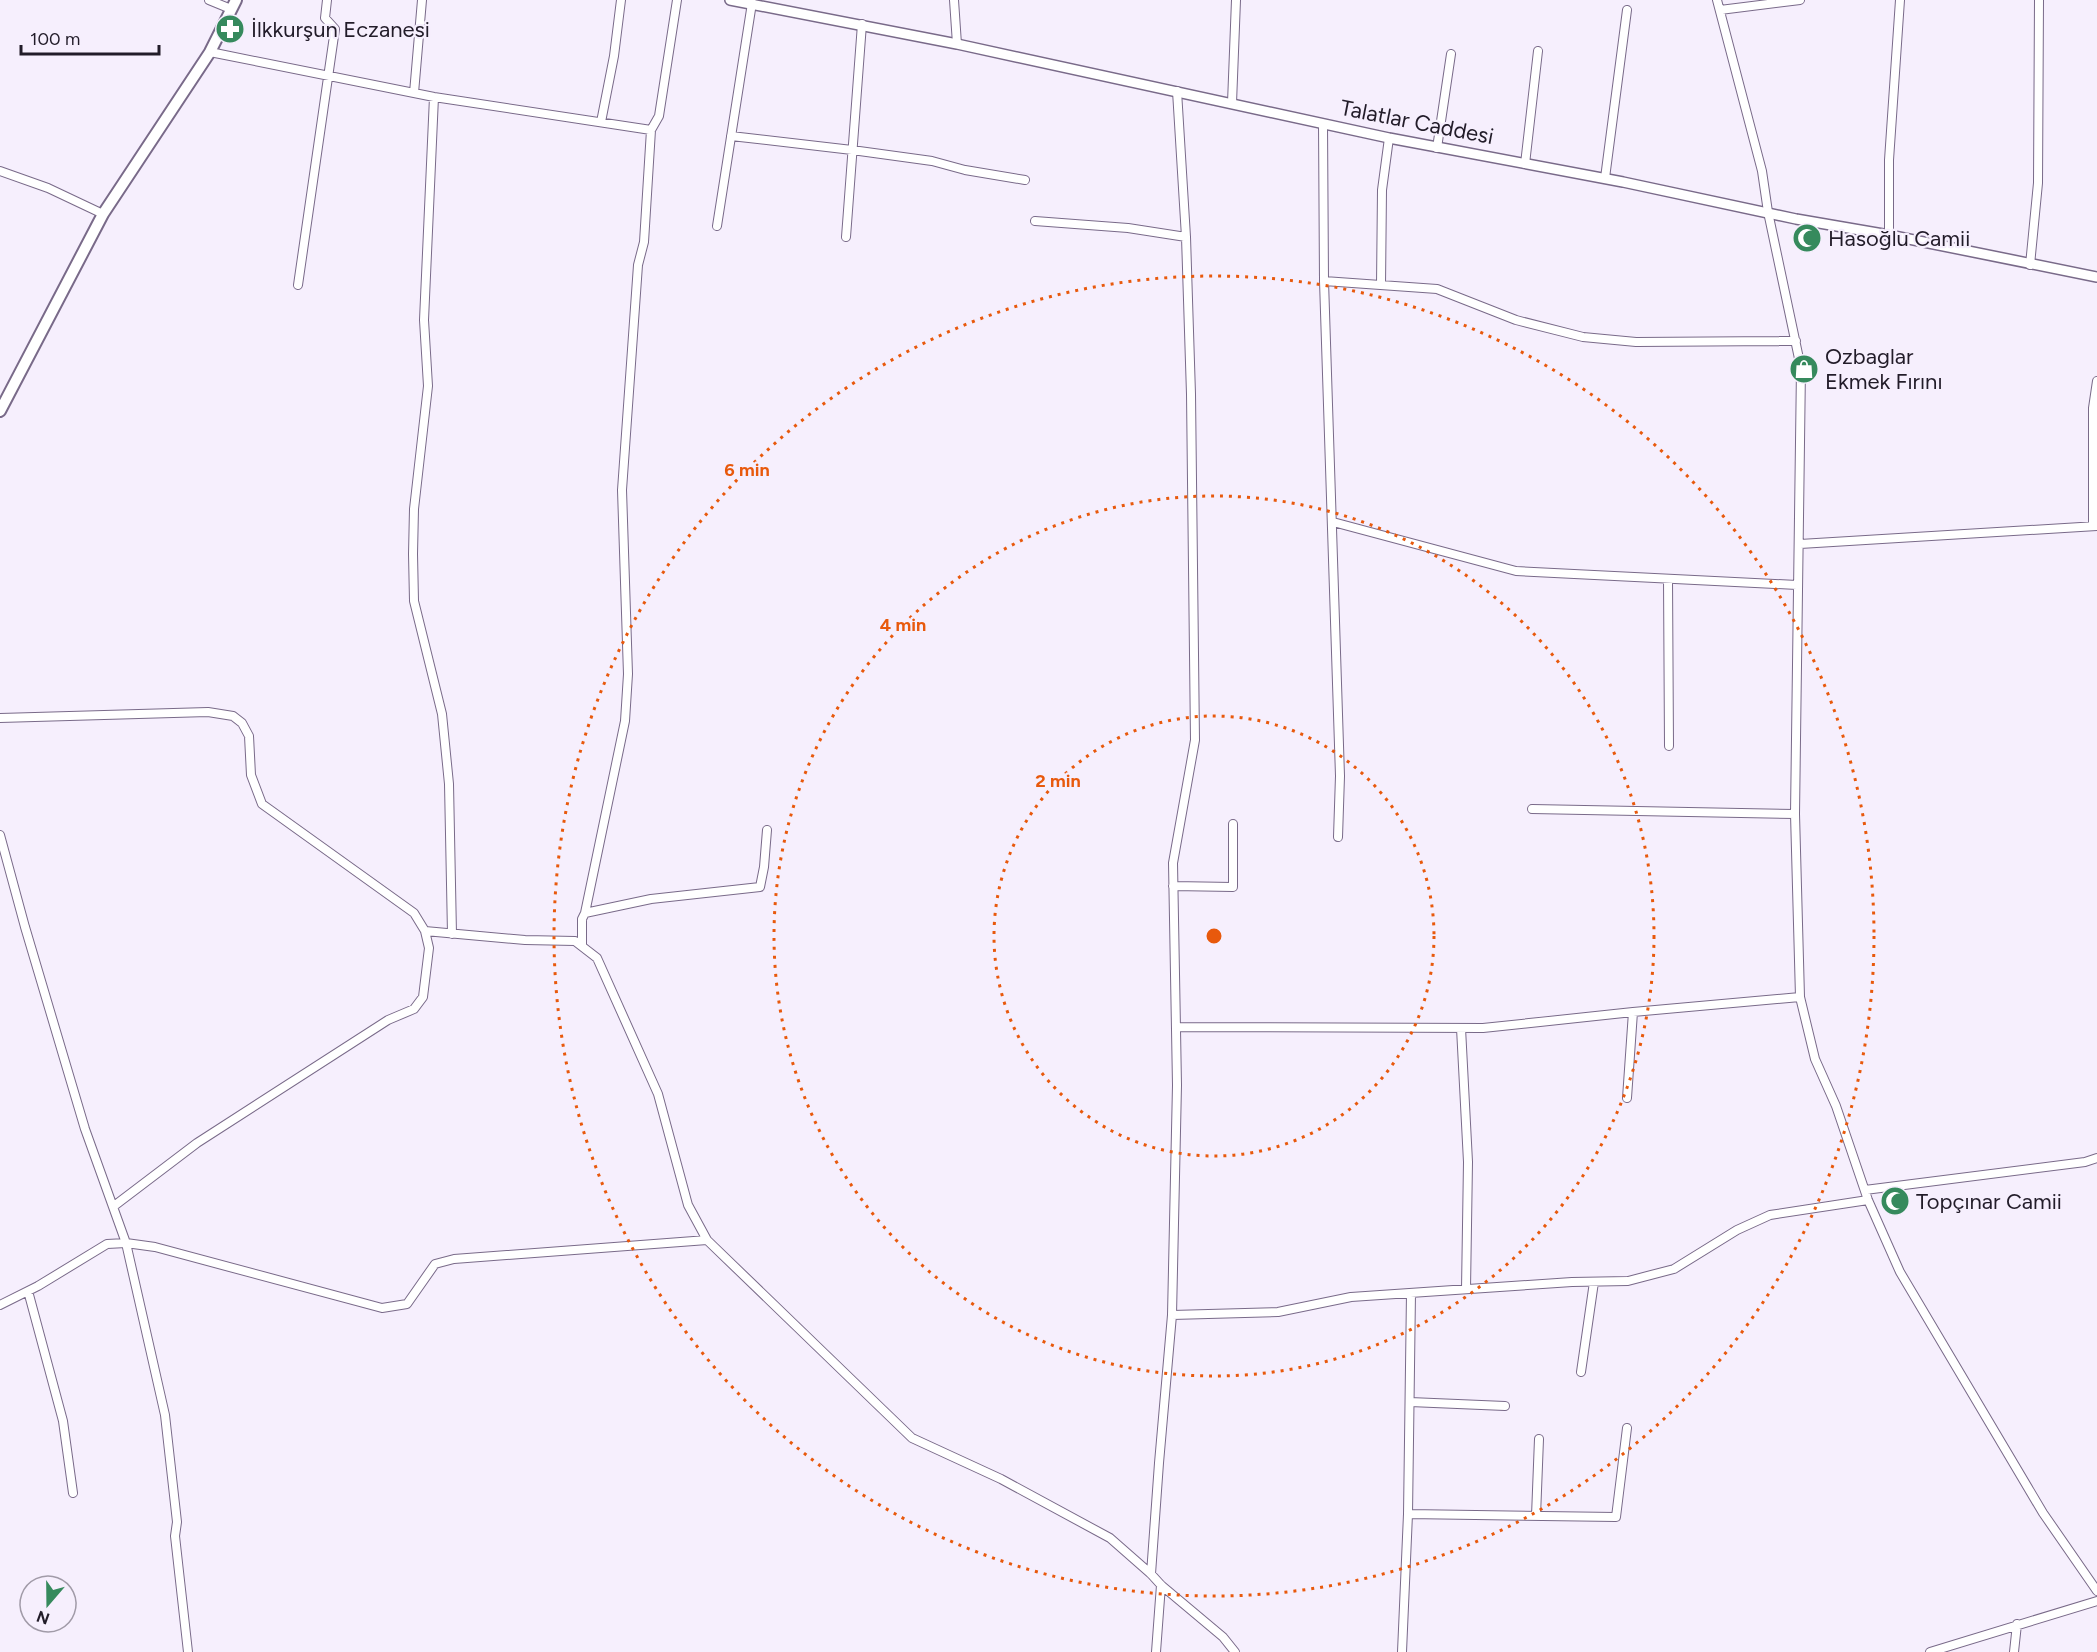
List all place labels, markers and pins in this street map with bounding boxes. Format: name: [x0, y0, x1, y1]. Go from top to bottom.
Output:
pharmacy icon: İlkkurşun Eczanesi: [214, 13, 246, 45]
place label: İlkkurşun Eczanesi: [251, 16, 430, 43]
mosque icon: Hasoğlu Camii: [1791, 222, 1823, 254]
place label: Hasoğlu Camii: [1828, 225, 1970, 252]
place label: Ozbaglar Ekmek Fırını: [1825, 343, 1943, 395]
shop icon: Ozbaglar Ekmek Fırını: [1788, 353, 1820, 385]
centre of rings: [1204, 926, 1224, 946]
mosque icon: Topçınar Camii: [1879, 1185, 1911, 1217]
place label: Topçınar Camii: [1916, 1188, 2062, 1215]

